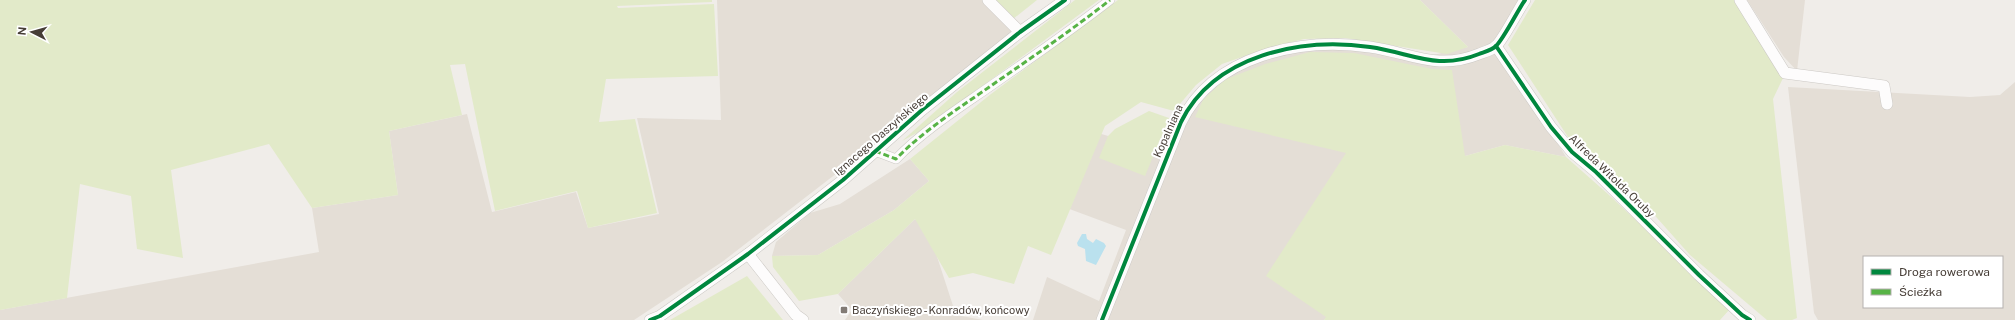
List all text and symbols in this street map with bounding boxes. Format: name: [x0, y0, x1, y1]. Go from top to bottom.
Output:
north arrow: [12, 12, 52, 52]
text: N: [16, 26, 28, 36]
street label: Ignacego Daszyńskiego: [832, 90, 930, 178]
street label: Kopalniana: [1151, 103, 1185, 159]
street label: Alfreda Witolda Oruby: [1567, 132, 1657, 220]
legend: [1863, 256, 2003, 308]
text: Droga rowerowa: [1899, 265, 1990, 279]
text: Ścieżka: [1899, 285, 1942, 299]
place label: Baczyńskiego - Konradów, końcowy: [852, 304, 1030, 316]
marker: Baczyńskiego - Konradów, końcowy: [839, 305, 849, 315]

